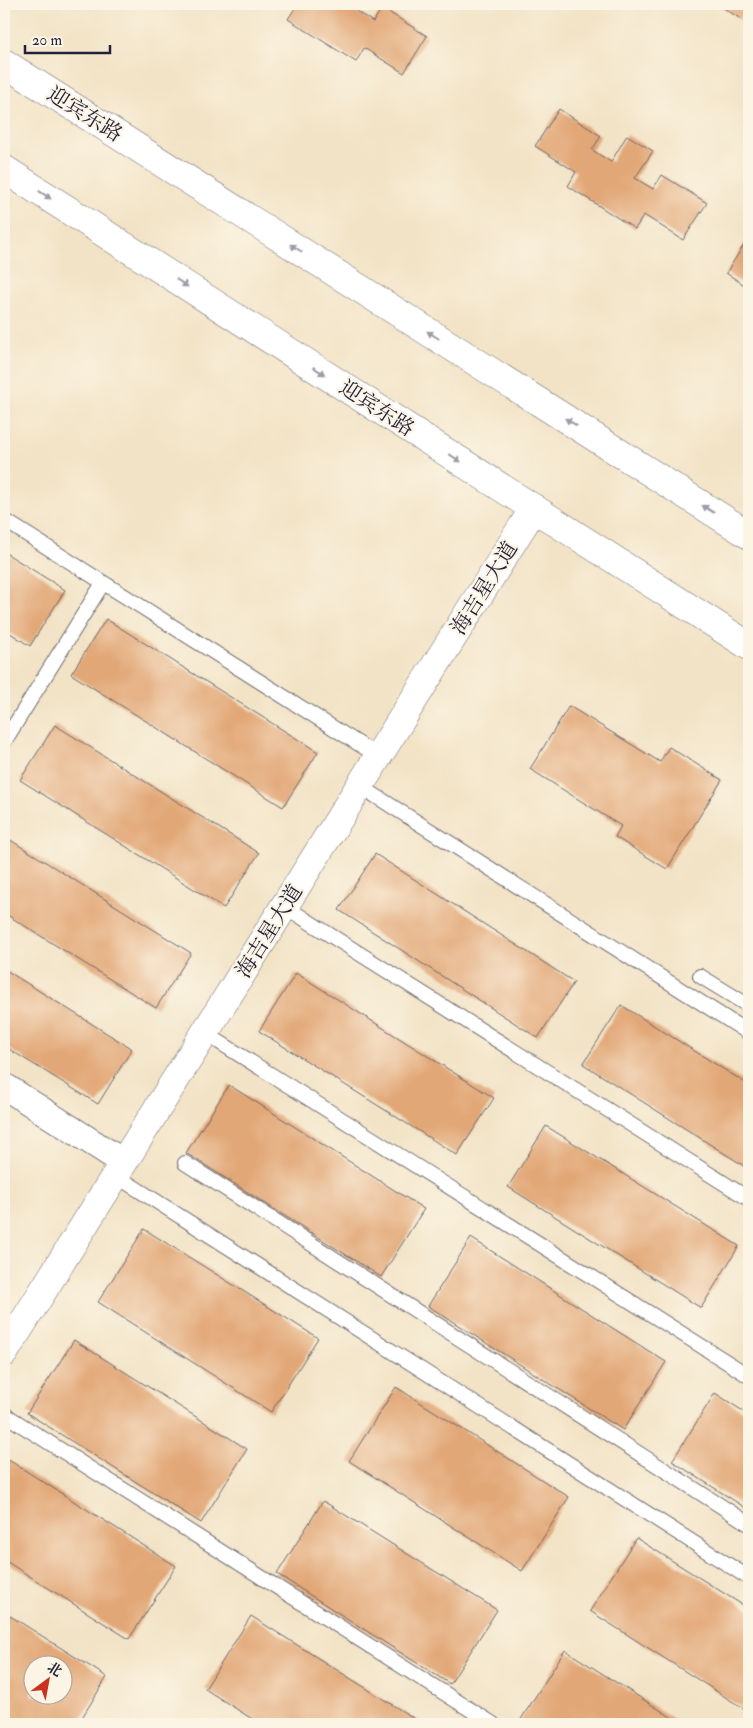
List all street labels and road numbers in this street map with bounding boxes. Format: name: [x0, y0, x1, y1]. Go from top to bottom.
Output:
street label: 迎宾东路: [42, 81, 128, 148]
street label: 迎宾东路: [334, 374, 419, 443]
street label: 海吉星大道: [445, 537, 524, 640]
street label: 海吉星大道: [230, 880, 309, 983]

